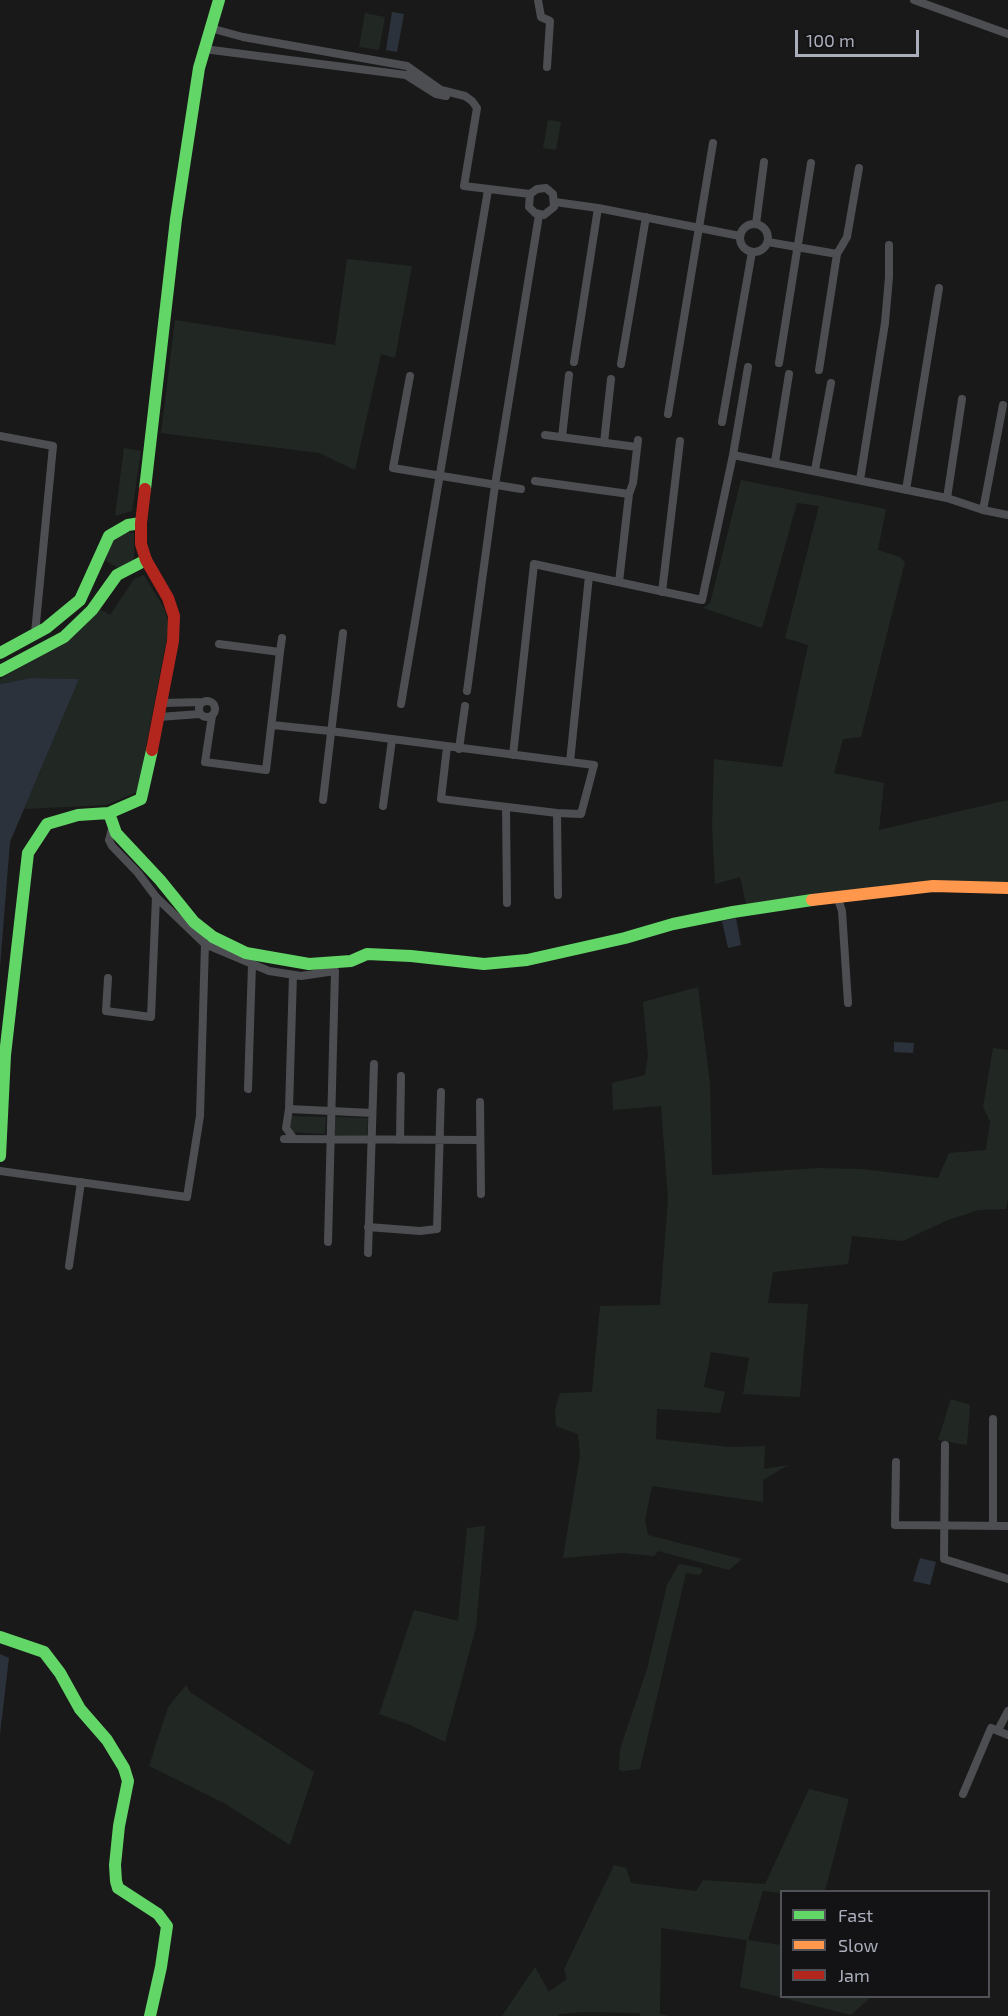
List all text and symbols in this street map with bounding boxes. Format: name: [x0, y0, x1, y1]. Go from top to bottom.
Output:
scale bar: [798, 18, 922, 56]
text: 100 m: [806, 29, 855, 51]
legend: [780, 1890, 990, 1998]
text: Fast: [838, 1904, 873, 1926]
text: Slow: [838, 1934, 878, 1956]
text: Jam: [838, 1964, 870, 1986]

